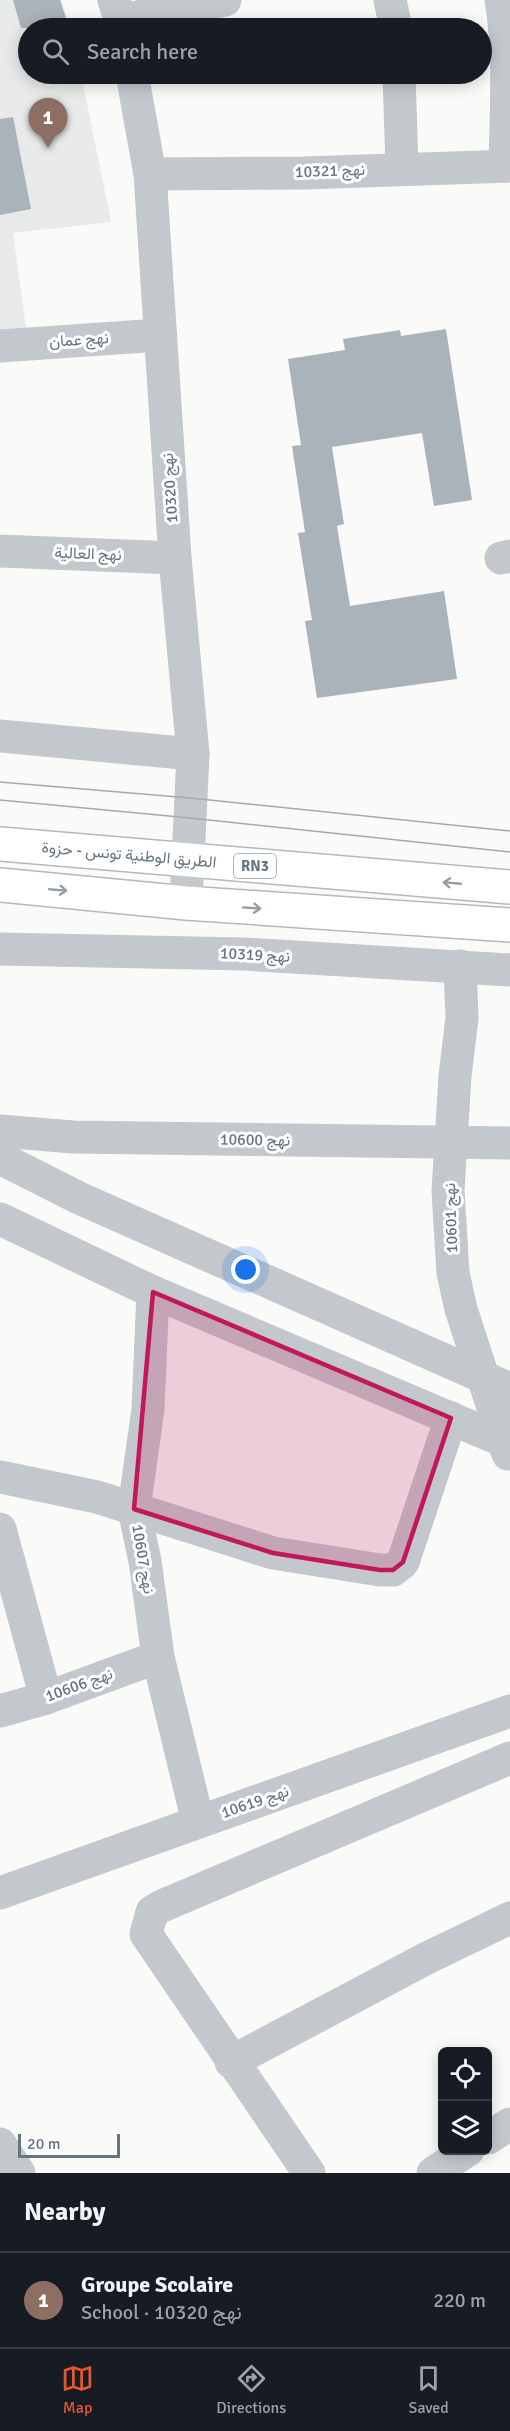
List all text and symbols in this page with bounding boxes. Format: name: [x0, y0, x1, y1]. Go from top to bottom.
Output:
search box: [18, 18, 492, 84]
icon: search: [39, 35, 72, 68]
text: Search here: [87, 38, 198, 65]
pin: 1: [28, 98, 68, 148]
street label: نهج 10321: [295, 160, 365, 183]
street label: نهج عمان: [49, 328, 109, 353]
street label: نهج 10320: [158, 452, 183, 524]
street label: نهج العالية: [54, 543, 122, 566]
street label: الطريق الوطنية تونس - حزوة: [41, 837, 217, 873]
road number: RN3: [234, 854, 276, 878]
one-way arrow: [442, 877, 462, 888]
one-way arrow: [48, 885, 68, 896]
one-way arrow: [242, 903, 262, 914]
street label: نهج 10319: [219, 943, 291, 968]
street label: نهج 10600: [220, 1129, 290, 1152]
street label: نهج 10601: [440, 1183, 463, 1253]
your location: [231, 1255, 260, 1284]
street label: نهج 10607: [126, 1523, 159, 1596]
street label: نهج 10606: [43, 1664, 116, 1707]
street label: نهج 10619: [219, 1781, 292, 1824]
map controls: [438, 2047, 492, 2155]
button: locate: [438, 2047, 492, 2101]
button: layers: [438, 2101, 492, 2155]
scale bar: [18, 2131, 120, 2158]
text: 20 m: [27, 2134, 61, 2154]
text: Nearby: [24, 2196, 105, 2228]
text: Groupe Scolaire: [81, 2271, 233, 2298]
text: 1: [38, 2288, 49, 2313]
text: 220 m: [433, 2288, 486, 2313]
text: School · نهج 10320: [81, 2300, 242, 2325]
tab: Map: [61, 2362, 94, 2418]
tab: Directions: [216, 2362, 286, 2418]
tab: Saved: [409, 2362, 449, 2418]

